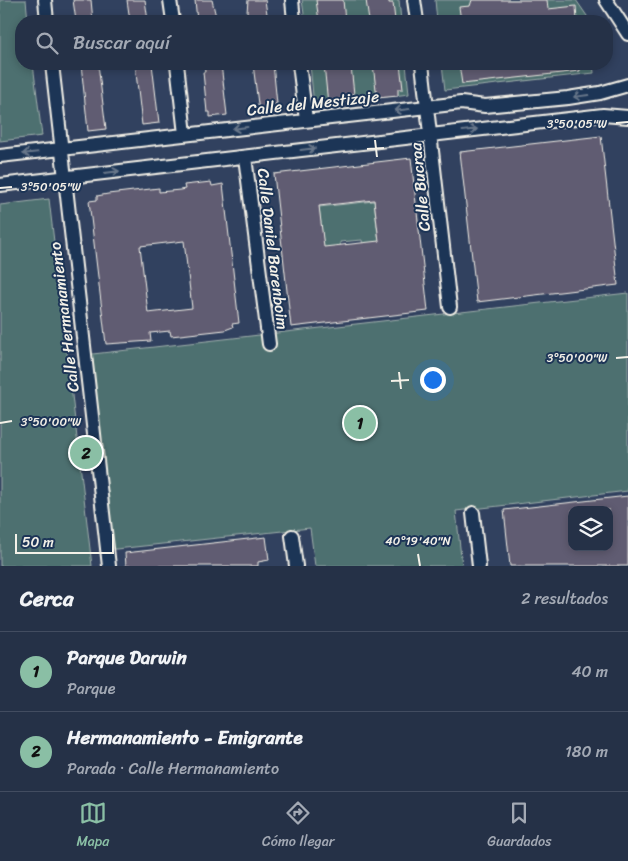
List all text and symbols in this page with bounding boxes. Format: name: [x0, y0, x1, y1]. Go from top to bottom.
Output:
search box: [15, 15, 613, 70]
text: Buscar aquí: [73, 26, 170, 59]
icon: search: [33, 29, 61, 57]
street label: Calle del Mestizaje: [245, 82, 381, 124]
one-way arrow: [573, 91, 589, 101]
one-way arrow: [394, 105, 410, 115]
text: 3°50'05"W: [547, 113, 608, 135]
one-way arrow: [233, 123, 249, 133]
one-way arrow: [462, 125, 478, 135]
street label: Calle Bucraa: [401, 140, 439, 233]
one-way arrow: [300, 144, 316, 154]
one-way arrow: [23, 148, 39, 158]
one-way arrow: [104, 167, 120, 177]
street label: Calle Daniel Barenboim: [249, 167, 297, 331]
text: 3°50'05"W: [21, 176, 82, 198]
street label: Calle Hermanamiento: [40, 240, 88, 394]
text: 3°50'00"W: [547, 347, 608, 369]
your location: [420, 367, 446, 393]
pin: 1: [344, 404, 376, 442]
text: 3°50'00"W: [21, 411, 82, 433]
pin: 2: [70, 434, 102, 472]
map controls: [568, 506, 613, 551]
button: layers: [568, 506, 613, 551]
text: 50 m: [22, 530, 54, 555]
text: 40°19'40"N: [385, 530, 451, 552]
scale bar: [15, 531, 114, 554]
text: Cerca: [20, 580, 74, 618]
text: 2 resultados: [521, 584, 608, 613]
text: Parque Darwin: [67, 641, 187, 674]
text: 1: [33, 657, 39, 686]
text: 40 m: [571, 657, 608, 686]
text: Parque: [67, 674, 115, 703]
text: Hermanamiento - Emigrante: [67, 721, 303, 754]
text: 2: [31, 737, 41, 766]
text: 180 m: [565, 737, 608, 766]
text: Parada · Calle Hermanamiento: [67, 754, 279, 783]
tab: Mapa: [76, 799, 109, 854]
tab: Cómo llegar: [262, 799, 334, 854]
tab: Guardados: [487, 799, 552, 854]

